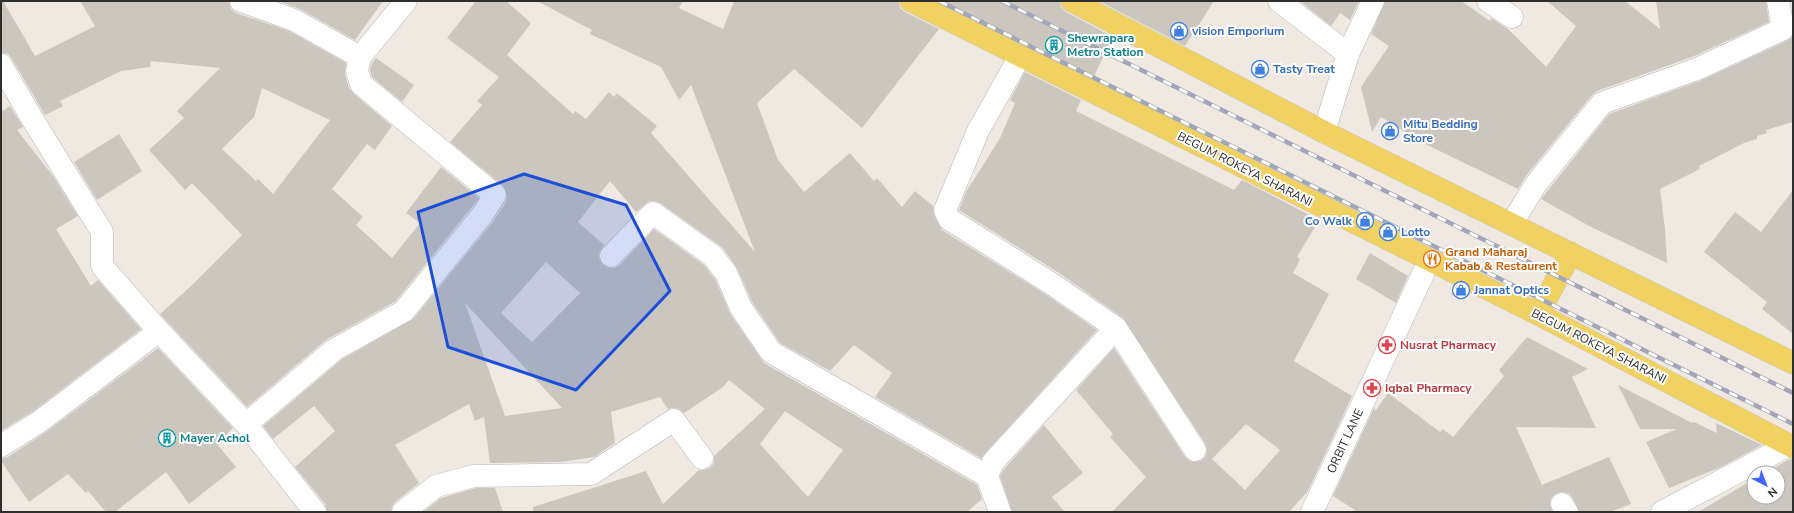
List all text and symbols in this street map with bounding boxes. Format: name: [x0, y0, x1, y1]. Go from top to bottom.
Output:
shop icon: vision Emporium: [1169, 21, 1189, 41]
place label: vision Emporium: [1191, 23, 1285, 39]
place label: Shewrapara Metro Station: [1067, 30, 1144, 60]
building icon: Shewrapara Metro Station: [1044, 35, 1064, 55]
shop icon: Tasty Treat: [1250, 59, 1270, 79]
place label: Tasty Treat: [1273, 61, 1335, 77]
place label: Mitu Bedding Store: [1403, 116, 1478, 146]
shop icon: Mitu Bedding Store: [1380, 121, 1400, 141]
street label: BEGUM ROKEYA SHARANI: [1175, 128, 1315, 210]
shop icon: Co Walk: [1355, 211, 1375, 231]
place label: Co Walk: [1305, 213, 1353, 229]
shop icon: Lotto: [1378, 222, 1398, 242]
place label: Lotto: [1401, 224, 1430, 240]
place label: Grand Maharaj Kabab & Restaurent: [1445, 244, 1557, 274]
restaurant icon: Grand Maharaj Kabab & Restaurent: [1422, 249, 1442, 269]
shop icon: Jannat Optics: [1451, 280, 1471, 300]
place label: Jannat Optics: [1473, 282, 1549, 298]
street label: BEGUM ROKEYA SHARANI: [1529, 305, 1669, 387]
pharmacy icon: Nusrat Pharmacy: [1377, 335, 1397, 355]
place label: Nusrat Pharmacy: [1400, 337, 1497, 353]
pharmacy icon: Iqbal Pharmacy: [1362, 378, 1382, 398]
place label: Iqbal Pharmacy: [1385, 380, 1472, 396]
street label: ORBIT LANE: [1323, 406, 1367, 476]
building icon: Mayer Achol: [157, 428, 177, 448]
place label: Mayer Achol: [180, 430, 250, 446]
north arrow: [1746, 465, 1786, 505]
text: N: [1764, 484, 1780, 500]

